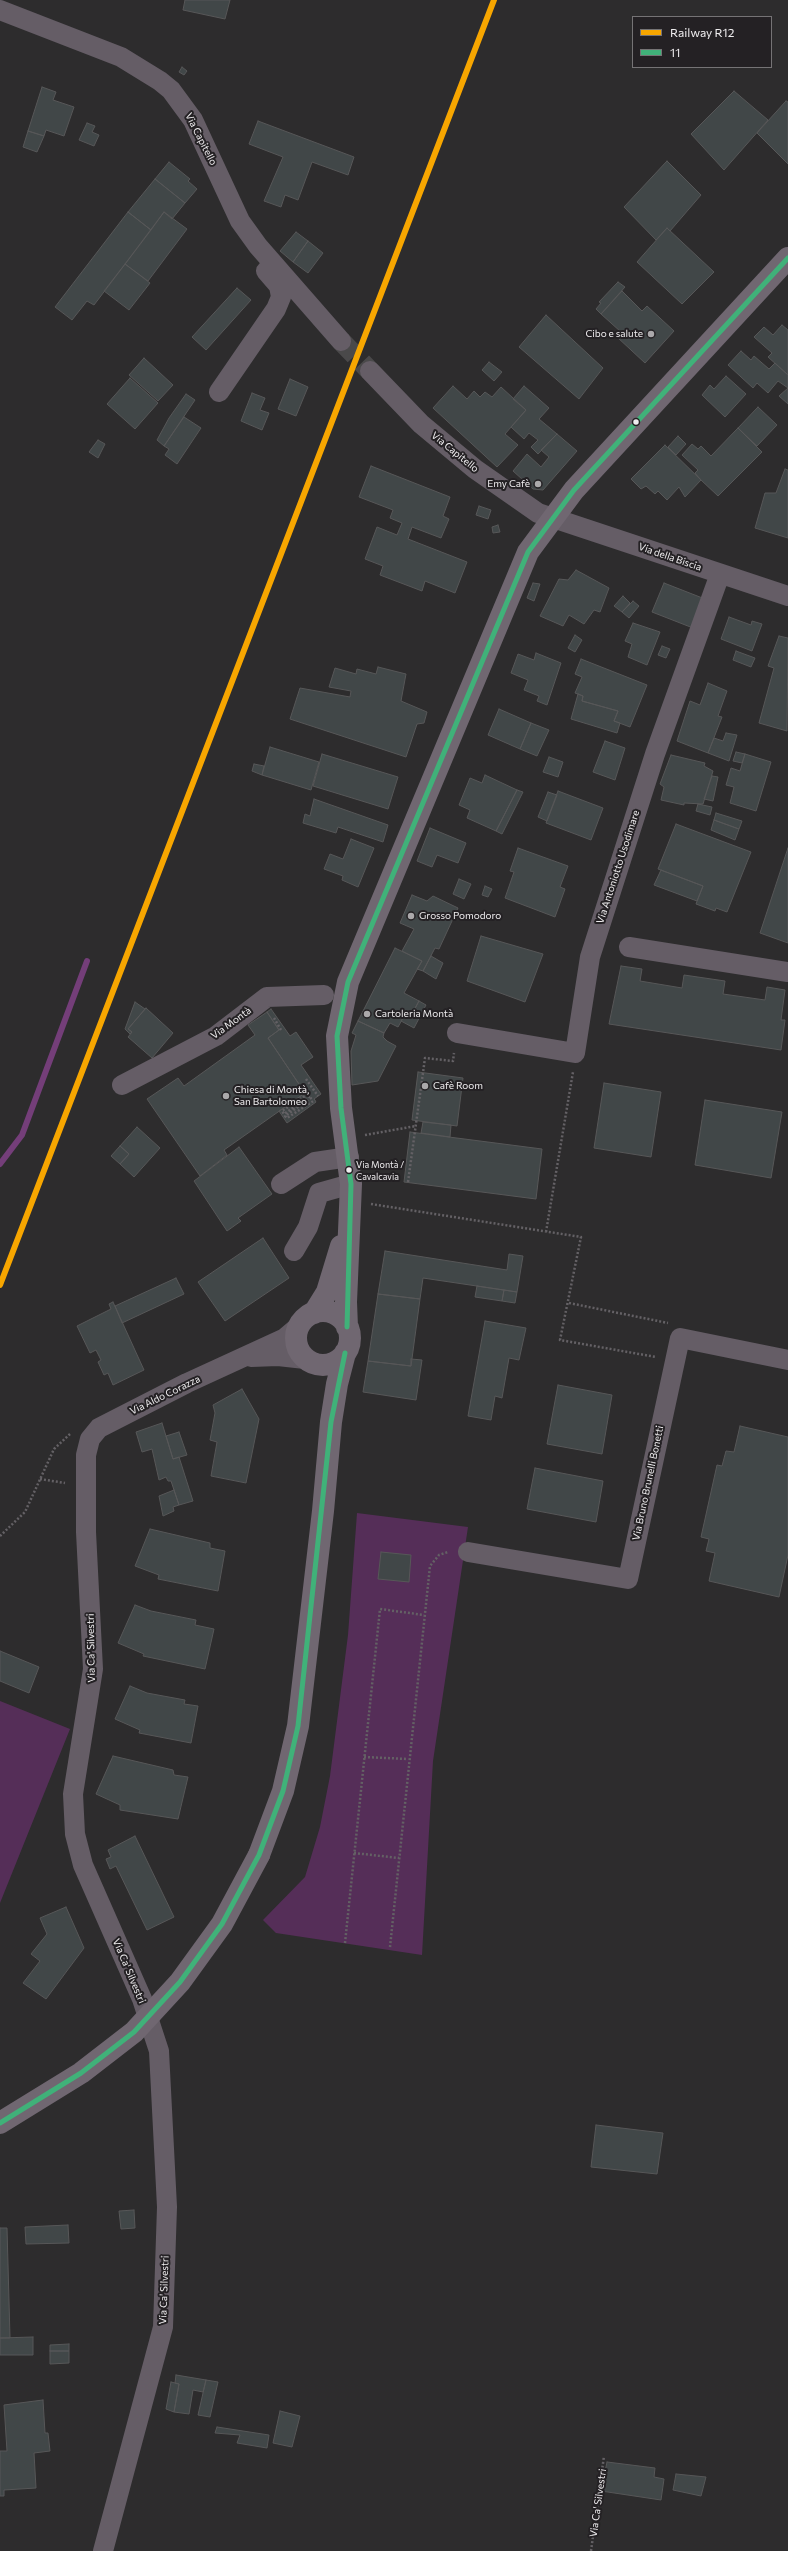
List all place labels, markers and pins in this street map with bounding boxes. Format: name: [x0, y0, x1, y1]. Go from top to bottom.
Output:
place label: Cibo e salute: [585, 328, 643, 340]
marker: Cibo e salute: [646, 329, 656, 339]
unlabelled marker: [631, 417, 641, 427]
place label: Emy Cafè: [487, 478, 530, 490]
marker: Emy Cafè: [533, 479, 543, 489]
place label: Grosso Pomodoro: [419, 910, 501, 922]
marker: Grosso Pomodoro: [406, 911, 416, 921]
place label: Cartoleria Montà: [375, 1008, 453, 1020]
marker: Cartoleria Montà: [362, 1009, 372, 1019]
place label: Cafè Room: [433, 1080, 483, 1092]
marker: Cafè Room: [420, 1081, 430, 1091]
place label: Chiesa di Montà, San Bartolomeo: [234, 1084, 309, 1108]
marker: Chiesa di Montà, San Bartolomeo: [221, 1091, 231, 1101]
place label: Via Montà / Cavalcavia: [356, 1160, 404, 1181]
marker: Via Montà / Cavalcavia: [344, 1165, 354, 1175]

